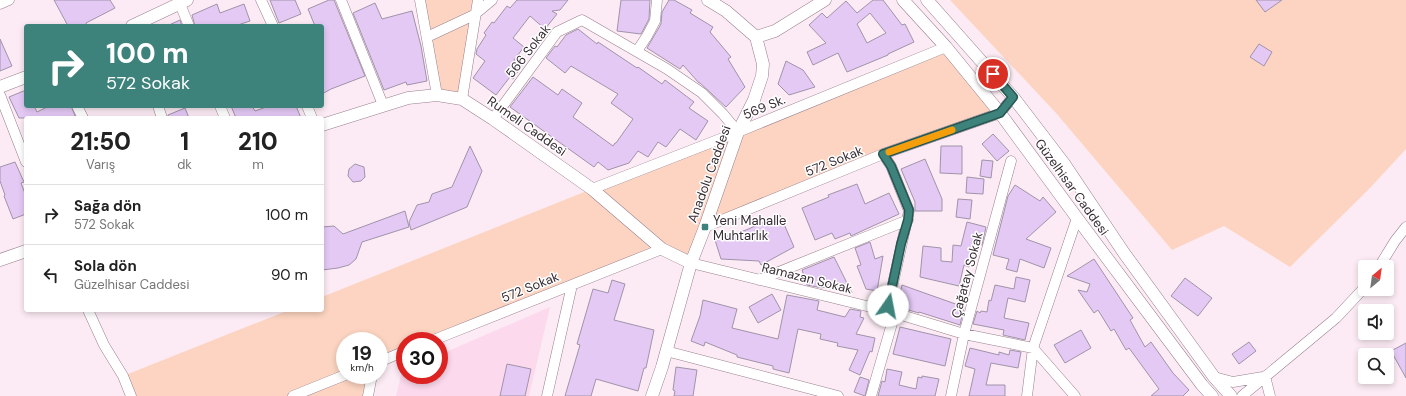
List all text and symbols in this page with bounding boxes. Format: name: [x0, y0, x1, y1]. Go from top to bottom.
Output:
street label: 566 Sokak: [502, 21, 554, 81]
text: 100 m: [106, 35, 189, 72]
icon: right: [40, 40, 92, 92]
pin: [976, 57, 1010, 91]
icon: arrive: [982, 63, 1004, 85]
text: 572 Sokak: [106, 71, 190, 95]
street label: 569 Sk.: [740, 91, 788, 123]
street label: Rumeli Caddesi: [484, 92, 570, 160]
street label: Anadolu Caddesi: [684, 123, 735, 225]
text: 21:50: [70, 126, 131, 157]
text: 1: [180, 126, 189, 157]
text: 210: [238, 126, 278, 157]
street label: Güzelhisar Caddesi: [1031, 135, 1113, 239]
street label: 572 Sokak: [803, 142, 866, 180]
text: Varış: [86, 156, 115, 173]
text: dk: [177, 156, 192, 173]
text: m: [252, 156, 264, 173]
text: Sağa dön: [74, 196, 141, 216]
icon: right: [40, 204, 62, 226]
text: 100 m: [265, 205, 308, 225]
place label: Yeni Mahalle Muhtarlık: [713, 212, 786, 244]
text: 572 Sokak: [74, 216, 135, 233]
marker: Yeni Mahalle Muhtarlık: [700, 222, 710, 232]
street label: Çağatay Sokak: [947, 230, 987, 320]
text: Sola dön: [74, 256, 137, 276]
street label: Ramazan Sokak: [760, 259, 854, 298]
north arrow: [1358, 260, 1394, 296]
map controls: [1358, 260, 1394, 384]
icon: left: [40, 264, 62, 286]
text: 90 m: [271, 265, 308, 285]
street label: 572 Sokak: [499, 268, 562, 306]
text: Güzelhisar Caddesi: [74, 276, 189, 293]
position arrow: [867, 285, 909, 327]
button: sound: [1358, 304, 1394, 340]
speed limit sign: 30: [396, 332, 448, 384]
text: 19: [352, 340, 372, 366]
button: search: [1358, 348, 1394, 384]
text: km/h: [350, 361, 374, 374]

